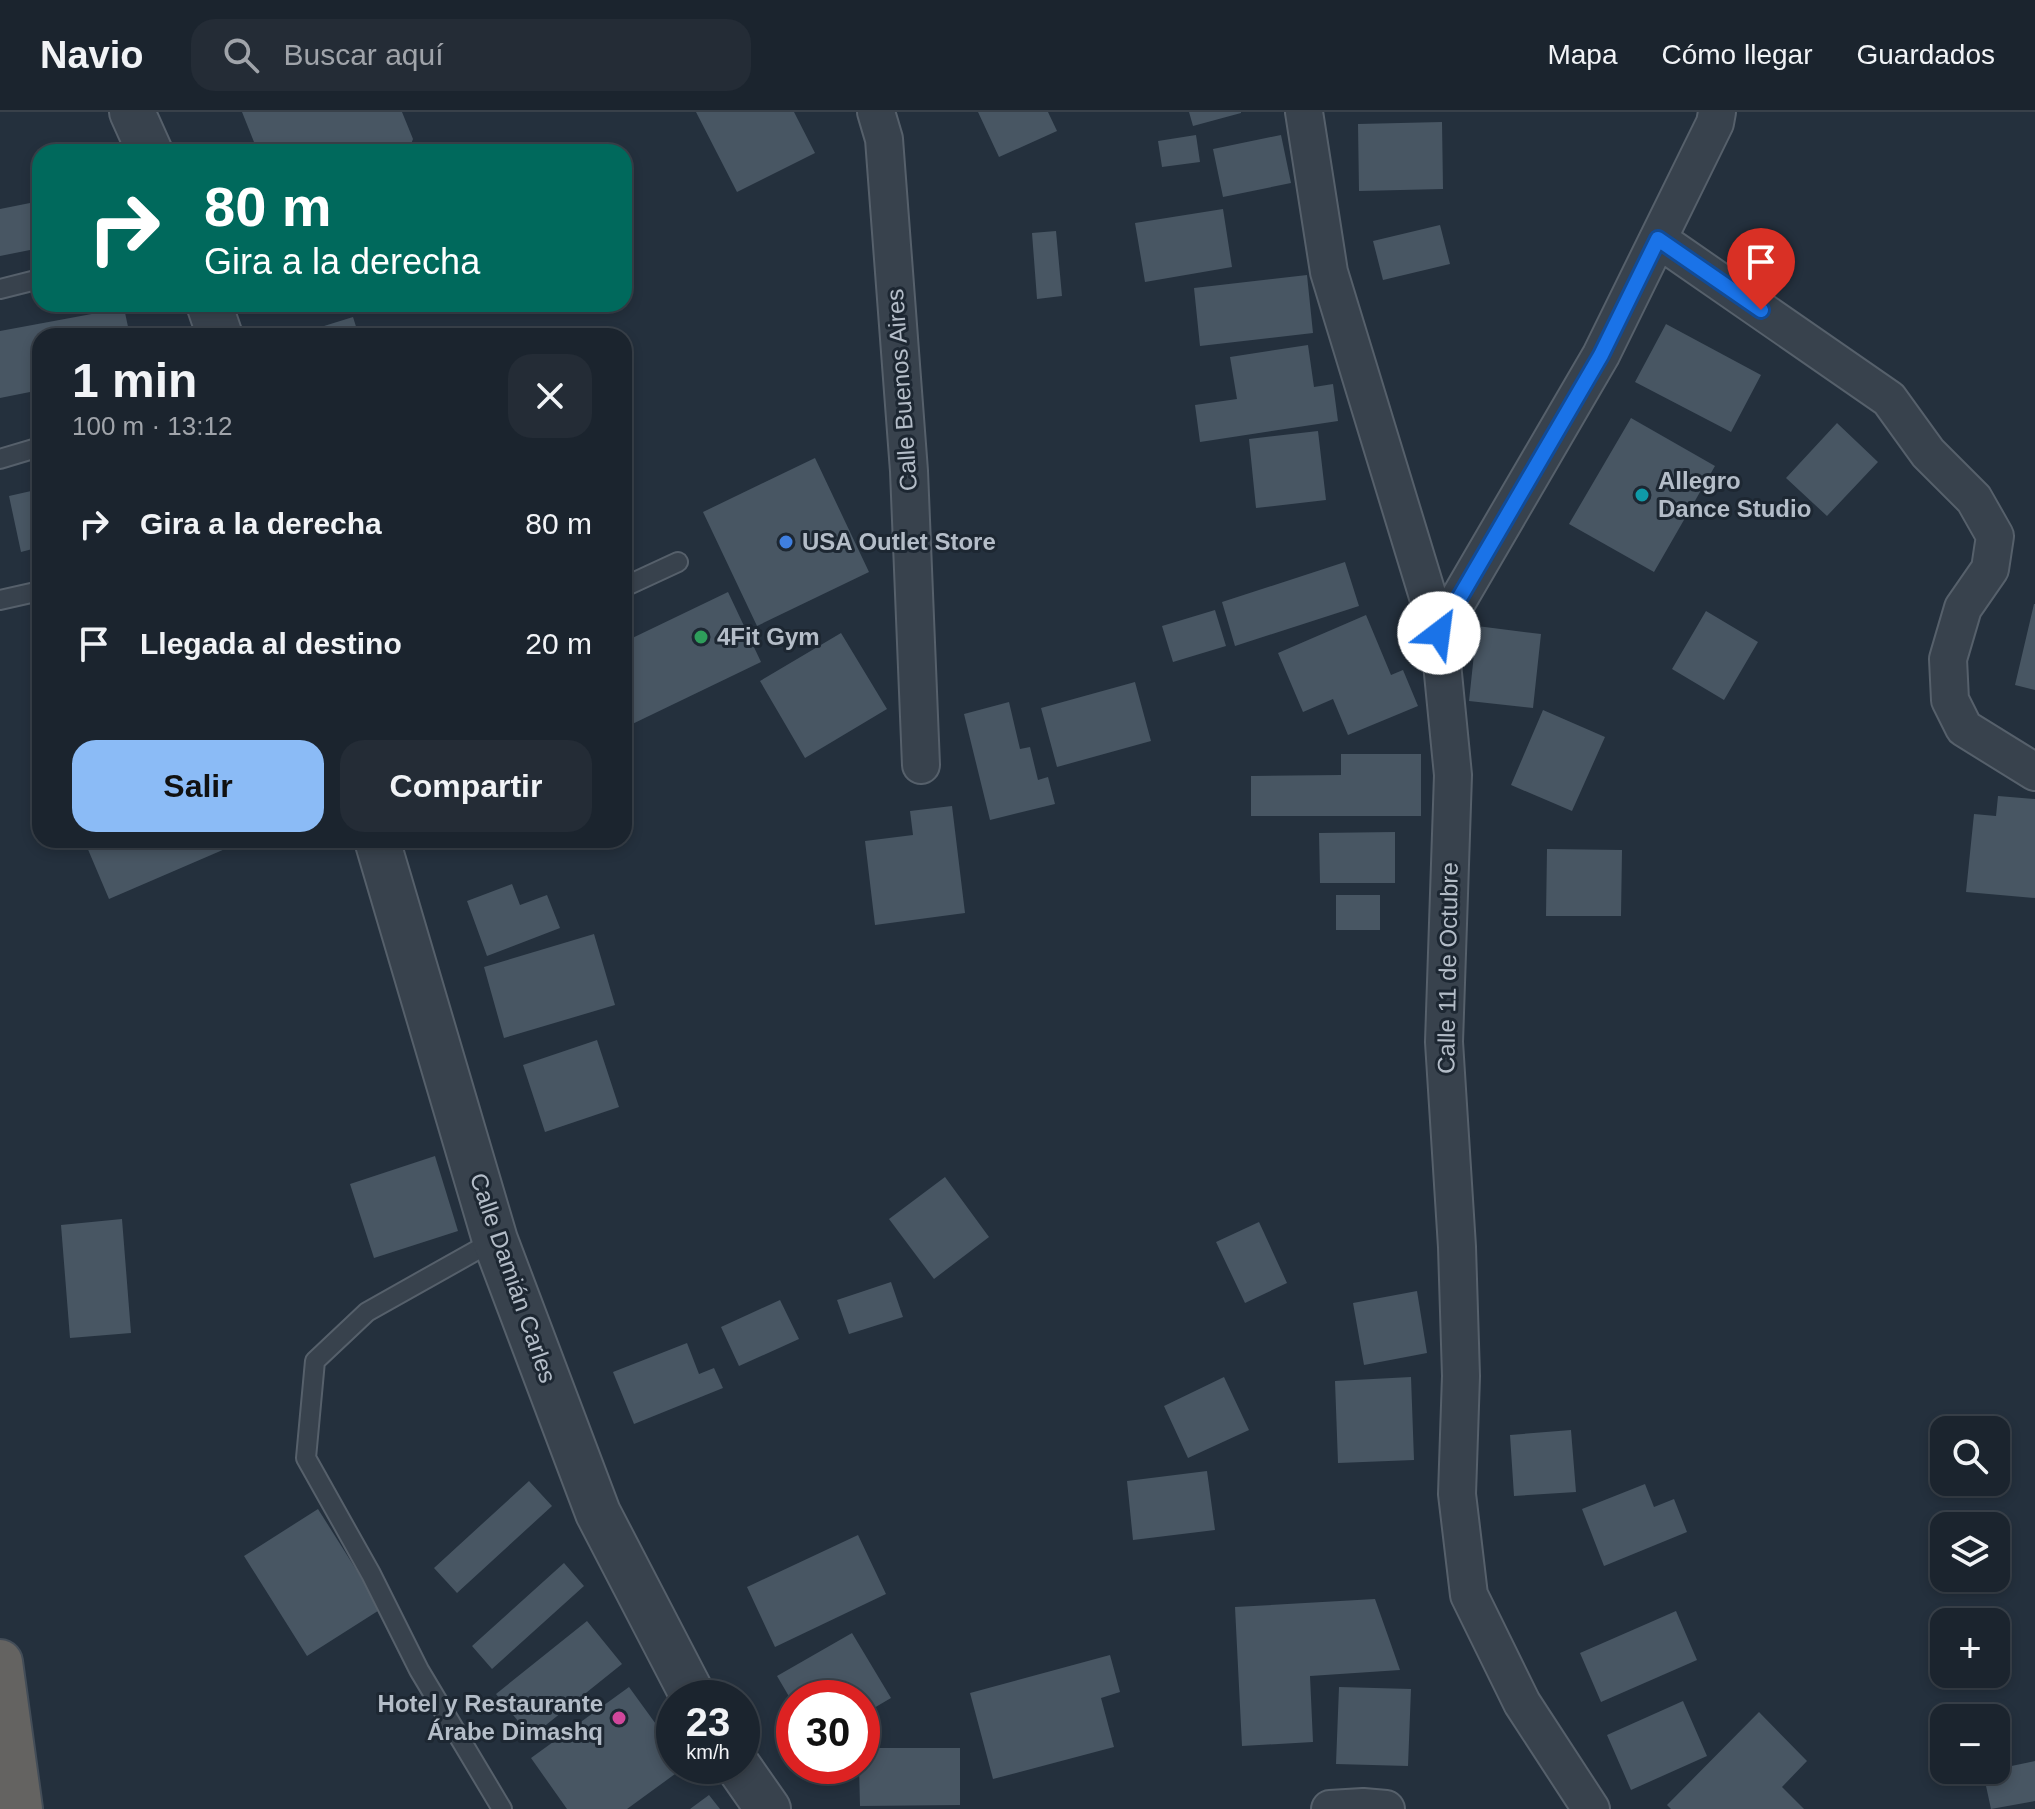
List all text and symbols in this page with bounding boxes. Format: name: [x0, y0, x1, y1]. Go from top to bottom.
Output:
search box: [191, 19, 751, 91]
icon: search: [219, 33, 263, 77]
text: Navio: [40, 34, 143, 76]
text: Buscar aquí: [283, 38, 444, 71]
text: Mapa: [1547, 39, 1618, 70]
text: Cómo llegar: [1662, 39, 1812, 70]
text: Guardados: [1856, 39, 1995, 70]
text: 80 m: [204, 175, 332, 238]
icon: right: [72, 176, 176, 280]
pin: [1727, 228, 1795, 310]
icon: arrive: [1739, 240, 1783, 284]
text: Gira a la derecha: [204, 241, 480, 282]
street label: Calle Buenos Aires: [881, 288, 922, 492]
text: 1 min: [72, 354, 197, 407]
button: close: [508, 354, 592, 438]
text: 100 m · 13:12: [72, 411, 232, 441]
place label: Allegro Dance Studio: [1658, 467, 1811, 522]
marker: Allegro Dance Studio: [1633, 486, 1651, 504]
icon: right: [72, 502, 116, 546]
text: Gira a la derecha: [140, 507, 382, 540]
text: 80 m: [525, 507, 592, 540]
place label: USA Outlet Store: [802, 528, 996, 555]
marker: USA Outlet Store: [777, 533, 795, 551]
position arrow: [1397, 591, 1481, 675]
icon: arrive: [72, 622, 116, 666]
place label: 4Fit Gym: [717, 623, 820, 650]
text: Llegada al destino: [140, 627, 402, 660]
text: 20 m: [525, 627, 592, 660]
marker: 4Fit Gym: [692, 628, 710, 646]
button: Salir: [72, 740, 324, 832]
button: Compartir: [340, 740, 592, 832]
street label: Calle 11 de Octubre: [1432, 862, 1463, 1074]
street label: Calle Damián Carles: [465, 1169, 562, 1386]
map controls: [1930, 1416, 2010, 1784]
button: search: [1930, 1416, 2010, 1496]
button: layers: [1930, 1512, 2010, 1592]
button: +: [1930, 1608, 2010, 1688]
speed limit sign: 30: [776, 1680, 880, 1784]
place label: Hotel y Restaurante Árabe Dimashq: [378, 1690, 603, 1745]
text: 23: [686, 1700, 730, 1744]
button: −: [1930, 1704, 2010, 1784]
marker: Hotel y Restaurante Árabe Dimashq: [610, 1709, 628, 1727]
text: km/h: [686, 1741, 730, 1763]

